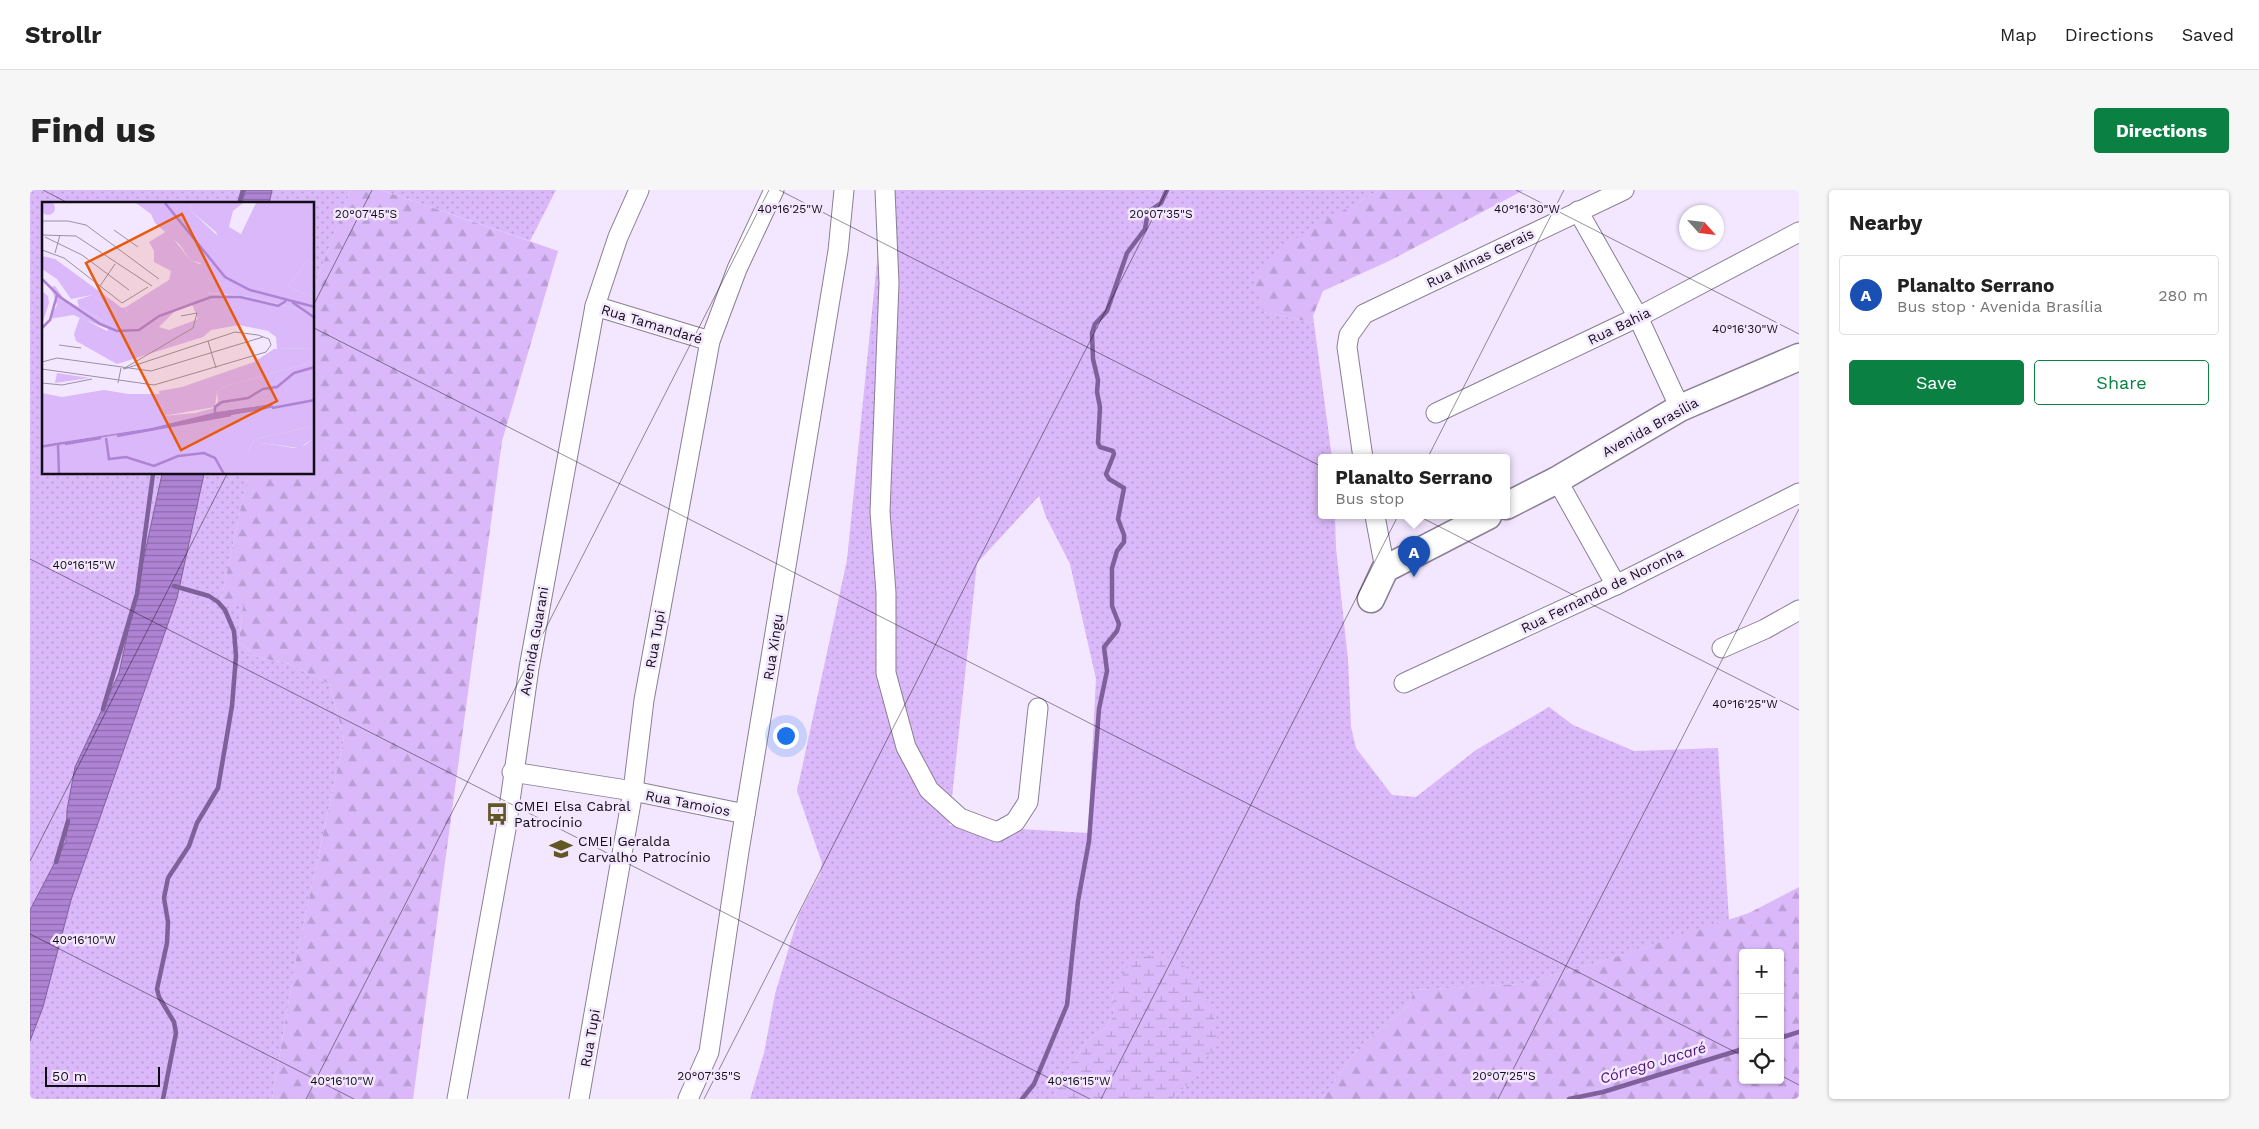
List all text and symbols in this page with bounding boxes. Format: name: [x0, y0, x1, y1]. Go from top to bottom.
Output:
text: Strollr: [25, 21, 102, 49]
text: Map: [2000, 24, 2037, 45]
text: Directions: [2065, 24, 2154, 45]
text: Saved: [2182, 24, 2234, 45]
button: Directions: [2094, 108, 2229, 153]
text: Find us: [30, 109, 156, 151]
inset map: [42, 202, 315, 475]
text: 40°16'25"W: [757, 202, 823, 216]
text: 40°16'30"W: [1494, 202, 1560, 216]
north arrow: [1679, 205, 1724, 250]
text: 20°07'45"S: [335, 207, 397, 221]
text: 20°07'35"S: [1129, 207, 1193, 221]
text: Nearby: [1849, 210, 1922, 235]
street label: Rua Minas Gerais: [1424, 225, 1536, 291]
text: Planalto Serrano: [1897, 274, 2055, 297]
text: A: [1861, 286, 1871, 305]
text: 280 m: [2158, 286, 2208, 305]
text: Bus stop · Avenida Brasília: [1897, 297, 2103, 316]
street label: Rua Tamandaré: [599, 301, 705, 347]
street label: Rua Bahia: [1585, 304, 1653, 348]
text: 40°16'30"W: [1712, 322, 1778, 336]
button: Save: [1849, 360, 2024, 405]
button: Share: [2034, 360, 2209, 405]
street label: Avenida Brasília: [1599, 394, 1701, 460]
popup: [1318, 454, 1510, 519]
text: Planalto Serrano: [1335, 466, 1493, 489]
text: Bus stop: [1335, 489, 1404, 508]
pin: A: [1398, 536, 1430, 577]
street label: Rua Fernando de Noronha: [1518, 544, 1686, 636]
text: 40°16'15"W: [52, 558, 116, 572]
street label: Avenida Guarani: [517, 585, 551, 697]
street label: Rua Tupi: [642, 609, 668, 669]
street label: Rua Xingu: [760, 613, 786, 681]
text: 40°16'25"W: [1712, 697, 1778, 711]
your location: [773, 723, 799, 749]
street label: Rua Tamoios: [644, 787, 732, 819]
place label: CMEI Elsa Cabral Patrocínio: [514, 798, 631, 830]
bus stop icon: CMEI Elsa Cabral Patrocínio: [484, 801, 510, 827]
place label: CMEI Geralda Carvalho Patrocínio: [578, 833, 711, 865]
school or university icon: CMEI Geralda Carvalho Patrocínio: [548, 836, 574, 862]
text: 40°16'10"W: [52, 933, 116, 947]
map controls: [1739, 949, 1784, 1084]
button: +: [1739, 949, 1784, 994]
button: −: [1739, 994, 1784, 1039]
street label: Rua Tupi: [577, 1008, 603, 1068]
water label: Córrego Jacaré: [1598, 1038, 1708, 1088]
button: locate: [1739, 1039, 1784, 1084]
scale bar: [45, 1064, 160, 1087]
text: 50 m: [52, 1068, 87, 1084]
text: 20°07'35"S: [677, 1069, 741, 1083]
text: 20°07'25"S: [1472, 1069, 1536, 1083]
text: 40°16'10"W: [310, 1074, 374, 1088]
text: 40°16'15"W: [1047, 1074, 1111, 1088]

